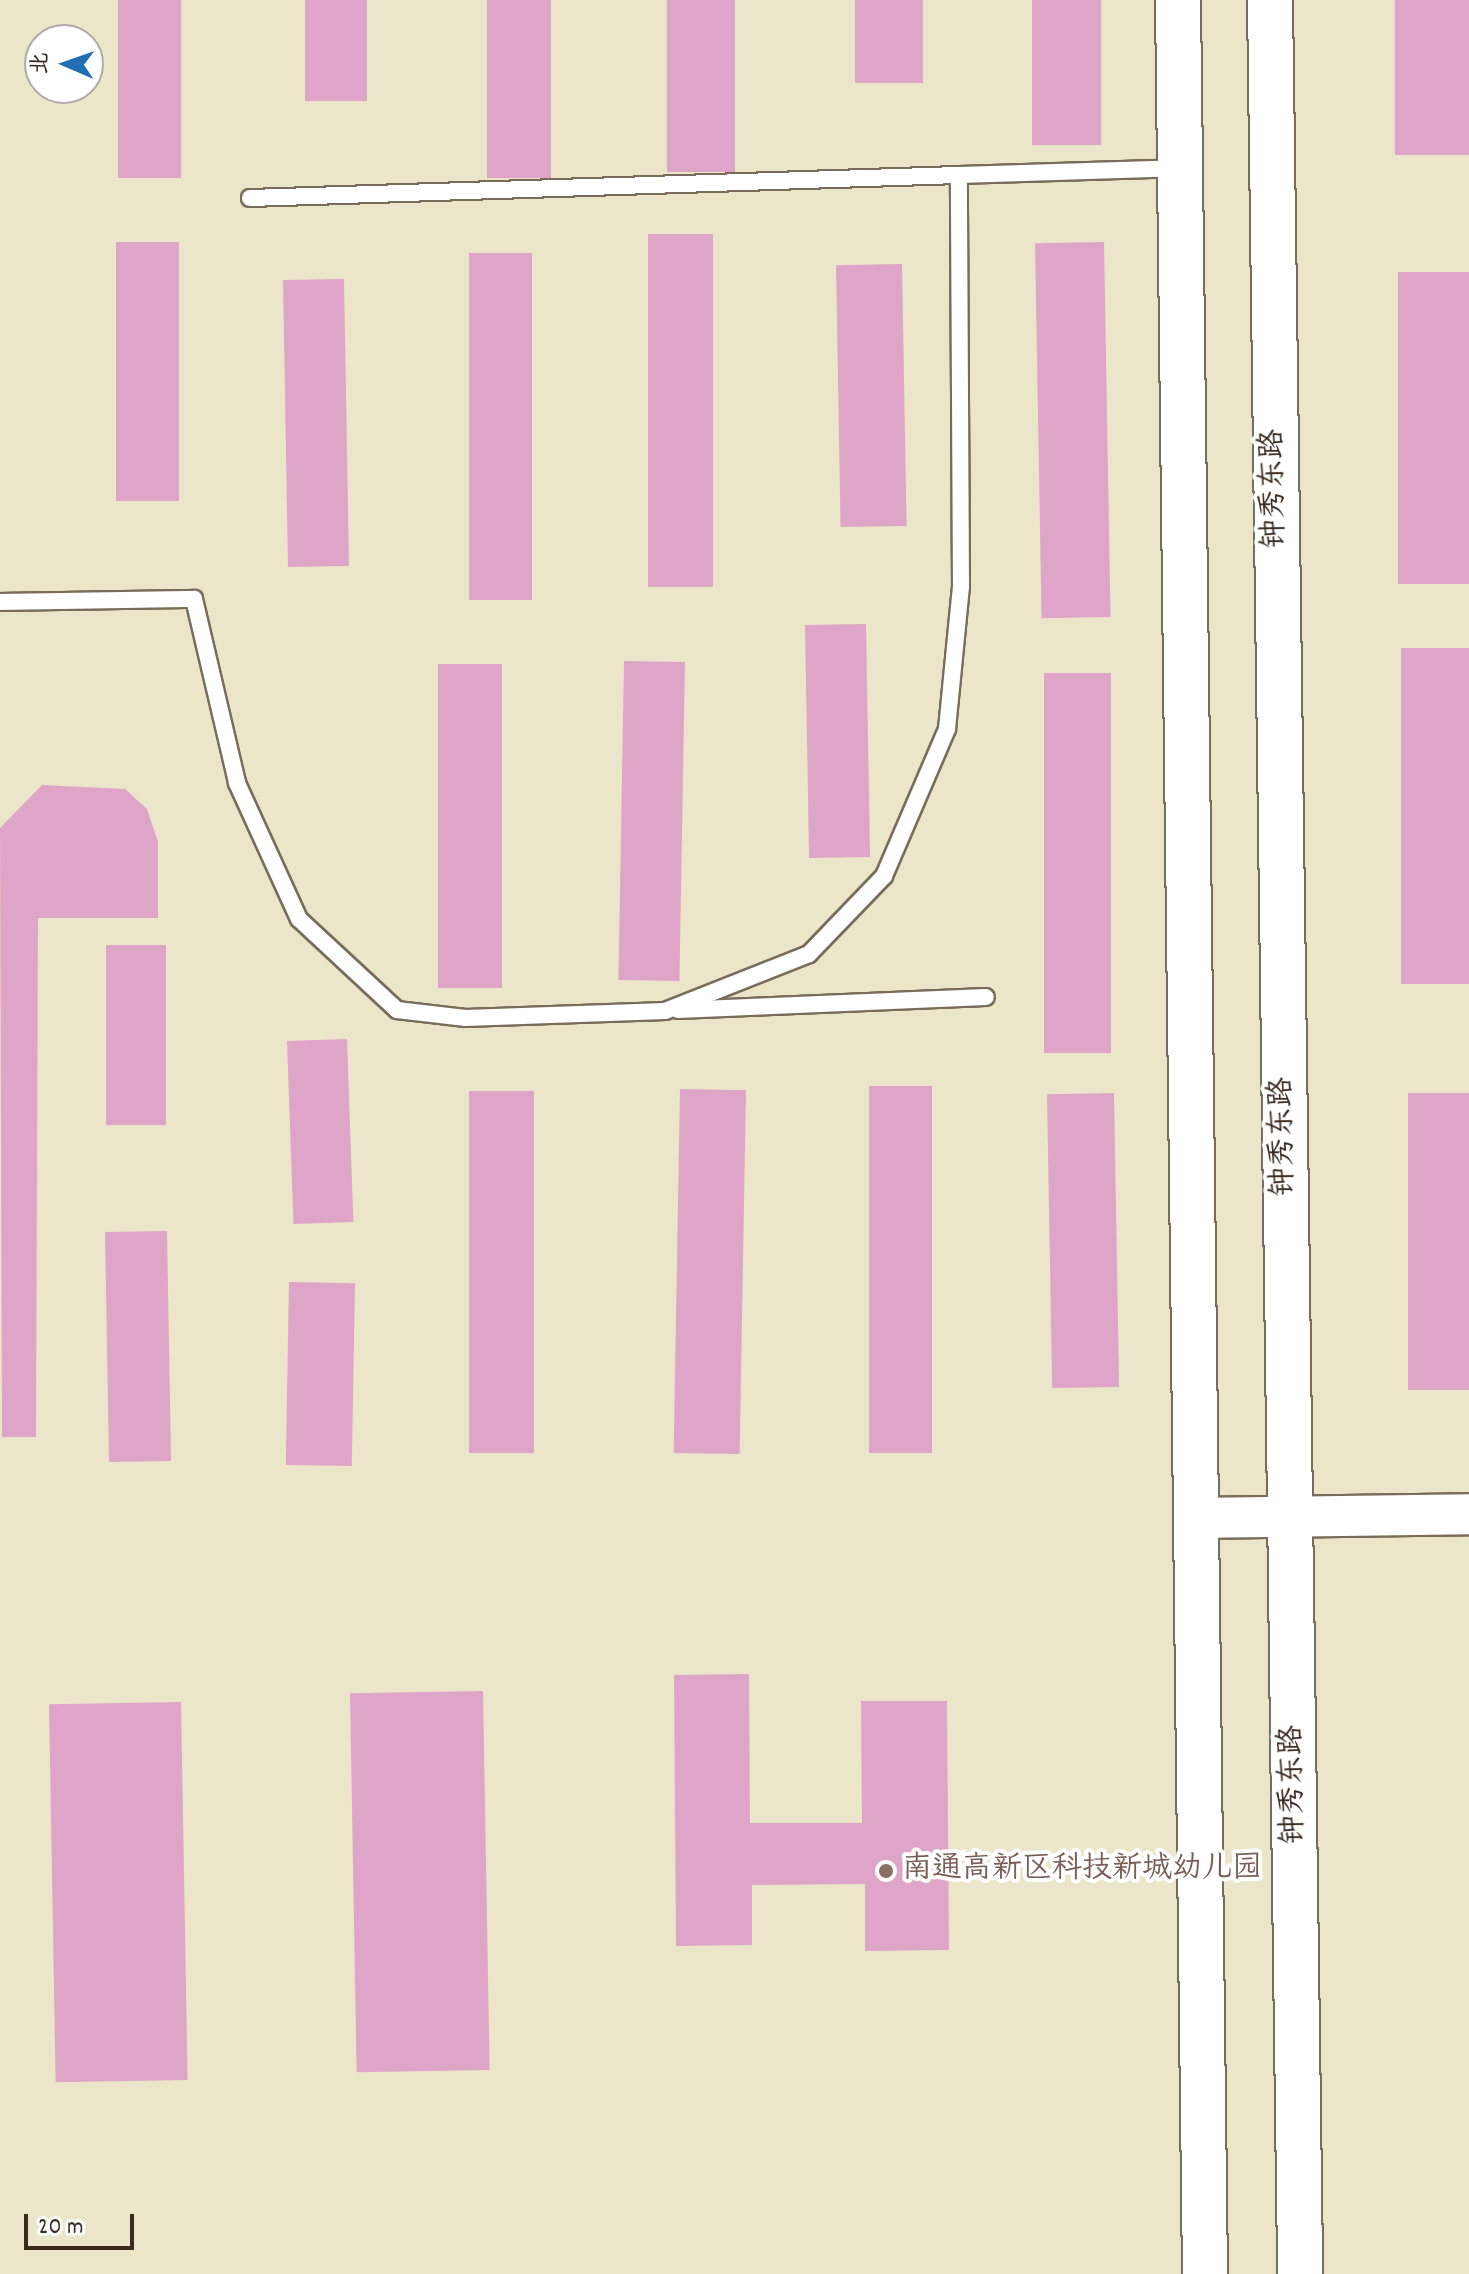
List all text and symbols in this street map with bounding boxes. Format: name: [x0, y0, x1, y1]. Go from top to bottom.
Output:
north arrow: [24, 24, 104, 104]
text: 北: [26, 52, 57, 75]
street label: 钟秀东路: [1257, 429, 1295, 549]
street label: 钟秀东路: [1266, 1077, 1304, 1197]
street label: 钟秀东路: [1276, 1725, 1314, 1845]
place label: 南通高新区科技新城幼儿园: [902, 1853, 1262, 1889]
marker: 南通高新区科技新城幼儿园: [877, 1862, 895, 1880]
scale bar: [28, 2198, 138, 2248]
text: 20 m: [38, 2211, 84, 2245]

